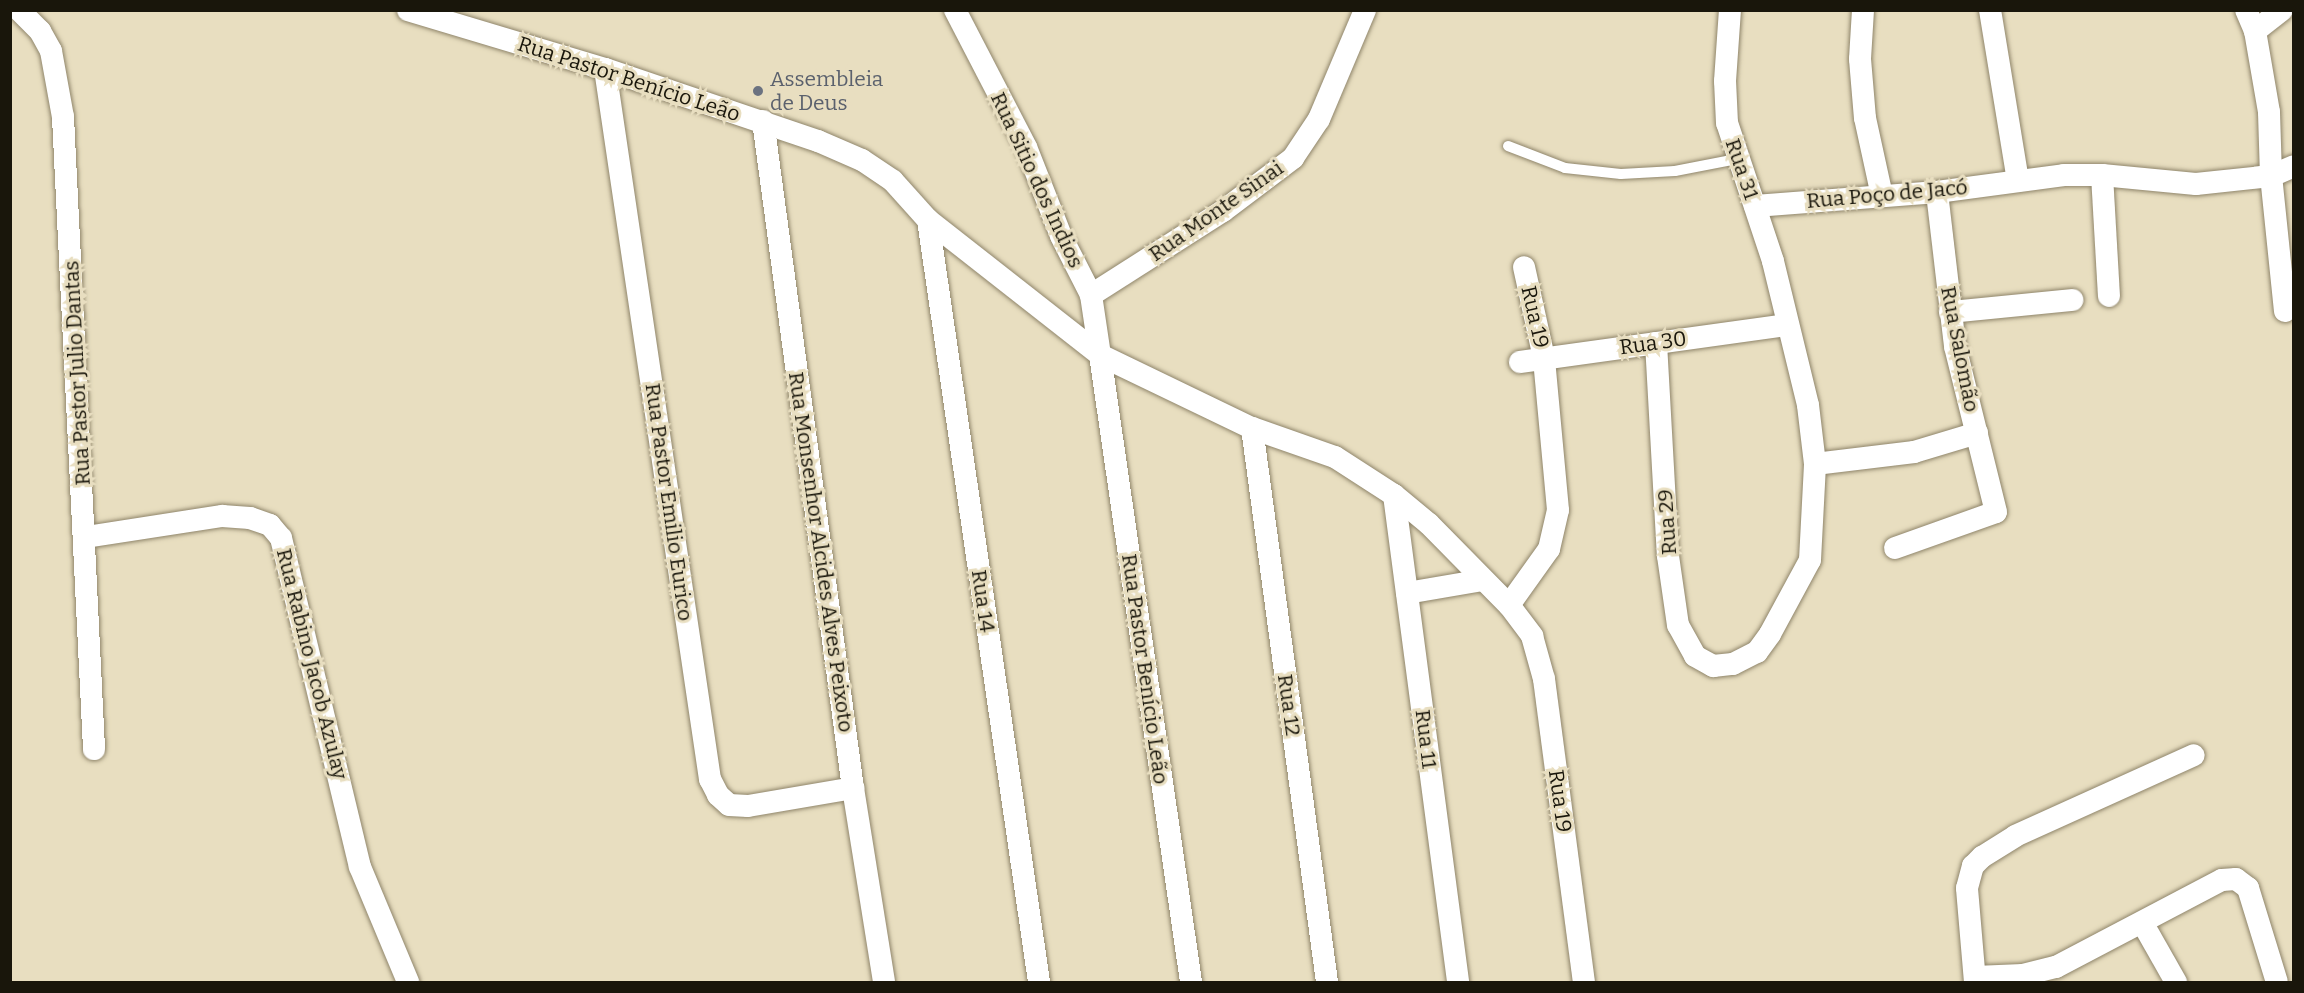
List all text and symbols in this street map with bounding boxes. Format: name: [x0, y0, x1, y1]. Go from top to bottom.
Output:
street label: Rua Pastor Benício Leão: [515, 31, 743, 127]
place label: Assembleia de Deus: [770, 66, 883, 116]
marker: Assembleia de Deus: [751, 84, 765, 98]
street label: Rua Sitio dos Indios: [985, 88, 1089, 272]
street label: Rua 31: [1720, 135, 1764, 203]
street label: Rua Monte Sinai: [1144, 155, 1288, 267]
street label: Rua Poço de Jacó: [1805, 174, 1969, 214]
street label: Rua Pastor Julio Dantas: [59, 260, 95, 486]
street label: Rua 19: [1516, 283, 1554, 351]
street label: Rua Salomão: [1935, 284, 1985, 414]
street label: Rua 30: [1618, 326, 1688, 360]
street label: Rua Monsenhor Alcides Alves Peixoto: [783, 370, 859, 734]
street label: Rua Pastor Emilio Eurico: [640, 382, 698, 622]
street label: Rua 29: [1652, 488, 1682, 556]
street label: Rua Rabino Jacob Azulay: [271, 546, 353, 782]
street label: Rua Pastor Benício Leão: [1116, 552, 1174, 786]
street label: Rua 14: [966, 568, 1000, 634]
street label: Rua 12: [1272, 672, 1306, 738]
street label: Rua 11: [1410, 708, 1442, 770]
street label: Rua 19: [1543, 768, 1577, 834]

